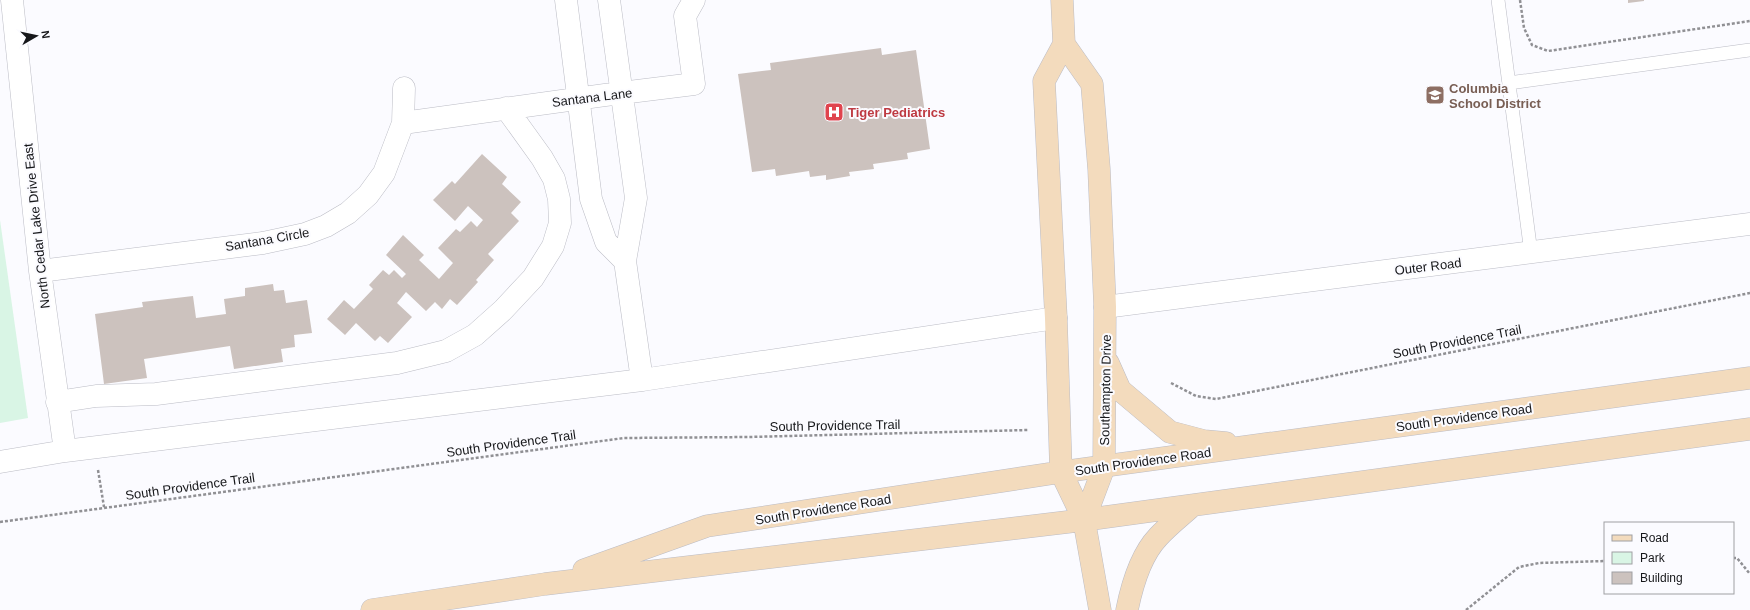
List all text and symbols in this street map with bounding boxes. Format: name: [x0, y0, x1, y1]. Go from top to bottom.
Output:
north arrow: [16, 16, 56, 56]
text: N: [39, 30, 52, 39]
place label: Columbia School District: [1449, 81, 1541, 111]
school or university icon: Columbia School District: [1424, 84, 1446, 106]
street label: Santana Lane: [551, 85, 633, 110]
hospital icon: Tiger Pediatrics: [823, 101, 845, 123]
place label: Tiger Pediatrics: [848, 105, 945, 120]
street label: North Cedar Lake Drive East: [20, 142, 53, 309]
street label: Santana Circle: [224, 225, 310, 254]
street label: Outer Road: [1394, 255, 1462, 278]
street label: South Providence Trail: [1391, 322, 1523, 361]
street label: Southampton Drive: [1097, 334, 1114, 446]
street label: South Providence Road: [1395, 401, 1533, 434]
street label: South Providence Trail: [769, 417, 901, 434]
street label: South Providence Trail: [445, 427, 577, 460]
street label: South Providence Road: [1074, 445, 1212, 478]
street label: South Providence Trail: [124, 470, 256, 503]
street label: South Providence Road: [754, 491, 892, 528]
legend: [1604, 522, 1734, 594]
text: Road: [1640, 531, 1669, 545]
text: Park: [1640, 551, 1666, 565]
text: Building: [1640, 571, 1683, 585]

